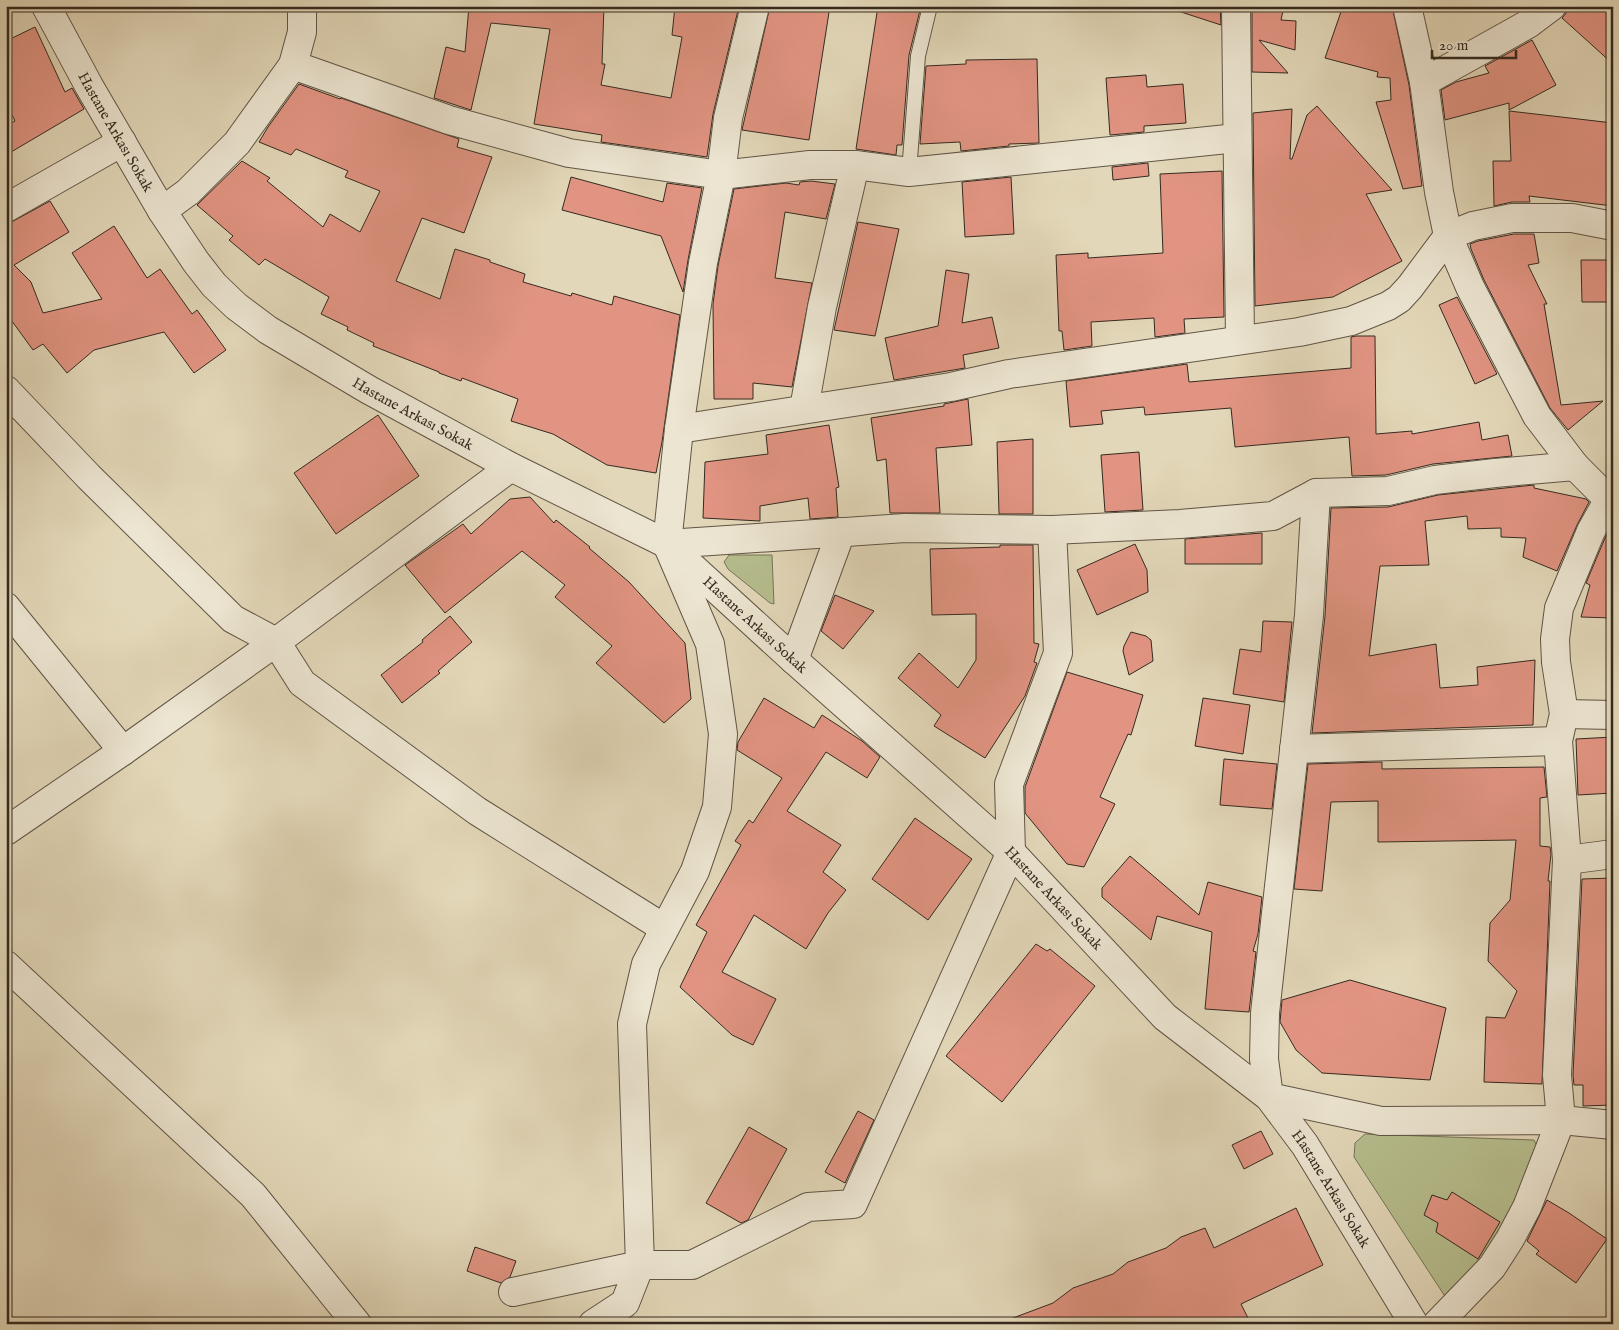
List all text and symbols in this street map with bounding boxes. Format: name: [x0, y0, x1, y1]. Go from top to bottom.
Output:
scale bar: [1432, 28, 1515, 60]
text: 20 m: [1439, 36, 1469, 55]
street label: Hastane Arkası Sokak: [73, 69, 158, 196]
street label: Hastane Arkası Sokak: [349, 373, 478, 455]
street label: Hastane Arkası Sokak: [699, 572, 812, 678]
street label: Hastane Arkası Sokak: [1000, 842, 1107, 955]
street label: Hastane Arkası Sokak: [1287, 1126, 1375, 1252]

